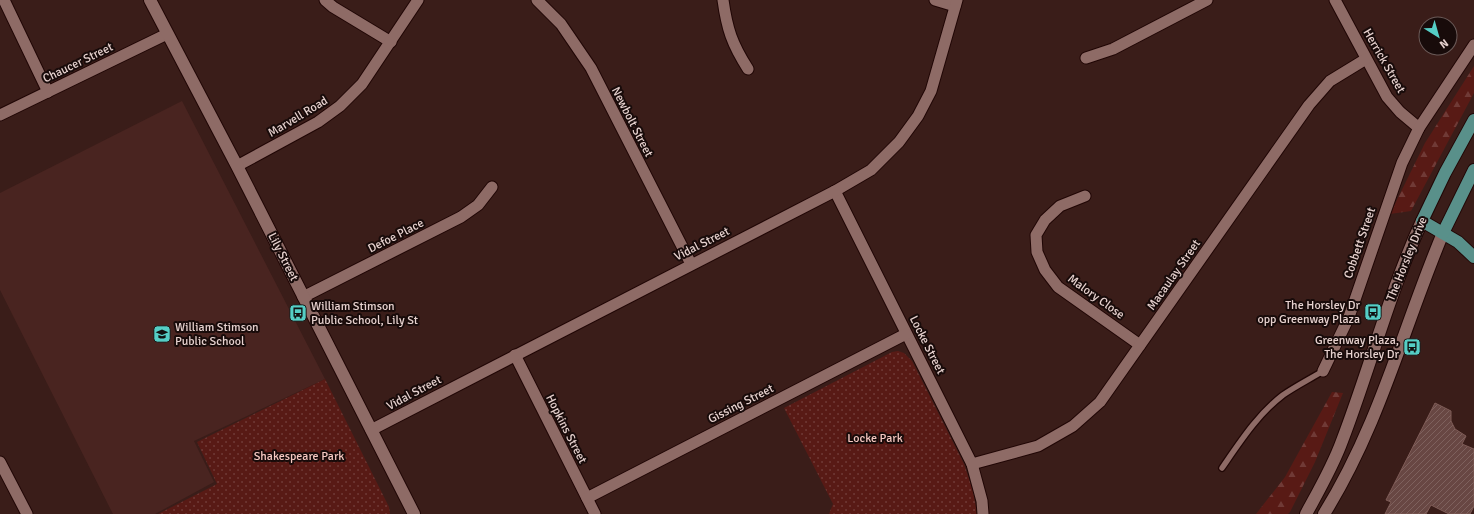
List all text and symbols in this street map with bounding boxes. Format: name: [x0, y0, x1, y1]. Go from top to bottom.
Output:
north arrow: [1418, 16, 1458, 56]
street label: Herrick Street: [1360, 26, 1408, 96]
text: N: [1437, 36, 1451, 51]
street label: Chaucer Street: [40, 40, 116, 86]
street label: Newbolt Street: [608, 84, 656, 160]
street label: Marvell Road: [265, 93, 331, 141]
street label: Cobbett Street: [1341, 205, 1379, 281]
street label: The Horsley Drive: [1383, 215, 1431, 303]
street label: Defoe Place: [366, 216, 426, 256]
street label: Vidal Street: [672, 224, 732, 264]
street label: Lily Street: [264, 230, 302, 284]
street label: Macaulay Street: [1144, 237, 1204, 313]
street label: Malory Close: [1065, 271, 1127, 323]
place label: The Horsley Dr opp Greenway Plaza: [1258, 298, 1361, 327]
place label: William Stimson Public School, Lily St: [311, 299, 418, 328]
bus stop icon: The Horsley Dr opp Greenway Plaza: [1363, 302, 1383, 322]
bus stop icon: William Stimson Public School, Lily St: [288, 303, 308, 323]
street label: Locke Street: [906, 313, 948, 377]
place label: William Stimson Public School: [175, 320, 259, 349]
school or university icon: William Stimson Public School: [152, 324, 172, 344]
place label: Greenway Plaza, The Horsley Dr: [1315, 333, 1400, 362]
bus stop icon: Greenway Plaza, The Horsley Dr: [1402, 337, 1422, 357]
street label: Vidal Street: [384, 372, 444, 414]
street label: Gissing Street: [706, 381, 776, 427]
street label: Hopkins Street: [542, 392, 590, 466]
park label: Locke Park: [847, 431, 903, 446]
park label: Shakespeare Park: [254, 449, 344, 464]

